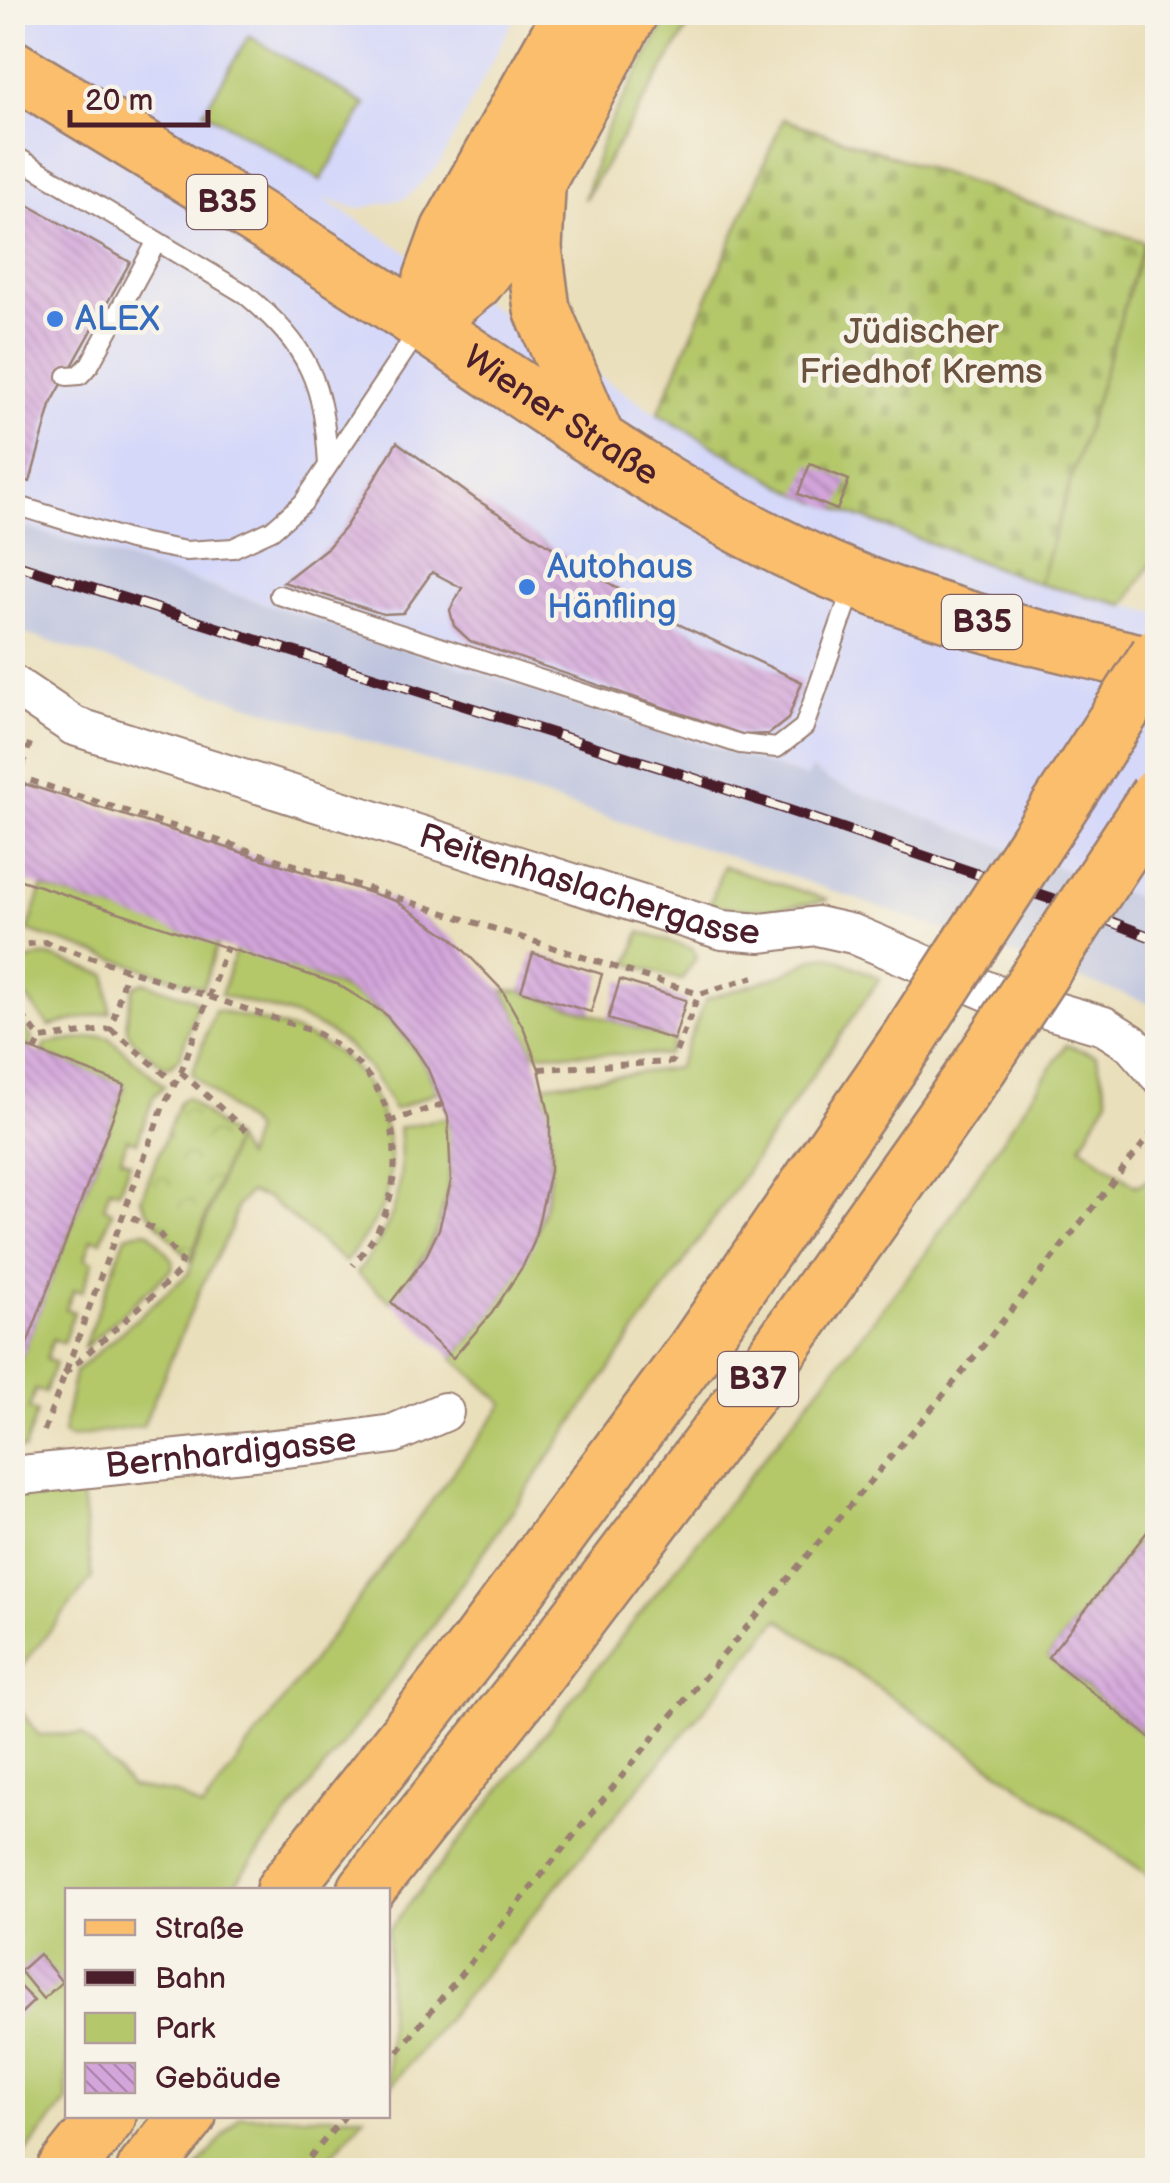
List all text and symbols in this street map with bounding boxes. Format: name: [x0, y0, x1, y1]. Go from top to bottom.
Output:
scale bar: [70, 65, 208, 127]
text: 20 m: [85, 83, 153, 119]
road number: B35: [187, 175, 267, 229]
place label: ALEX: [75, 298, 160, 341]
marker: ALEX: [44, 308, 66, 330]
park label: Jüdischer Friedhof Krems: [799, 311, 1043, 394]
street label: Wiener Straße: [455, 336, 667, 495]
place label: Autohaus Hänfling: [547, 546, 693, 629]
marker: Autohaus Hänfling: [516, 576, 538, 598]
road number: B35: [942, 595, 1022, 649]
street label: Reitenhaslachergasse: [414, 815, 761, 954]
road number: B37: [718, 1352, 798, 1406]
street label: Bernhardigasse: [103, 1418, 359, 1488]
legend: [65, 1888, 390, 2118]
text: Straße: [155, 1911, 244, 1947]
text: Bahn: [155, 1961, 226, 1997]
text: Park: [155, 2011, 215, 2047]
text: Gebäude: [155, 2061, 281, 2097]

